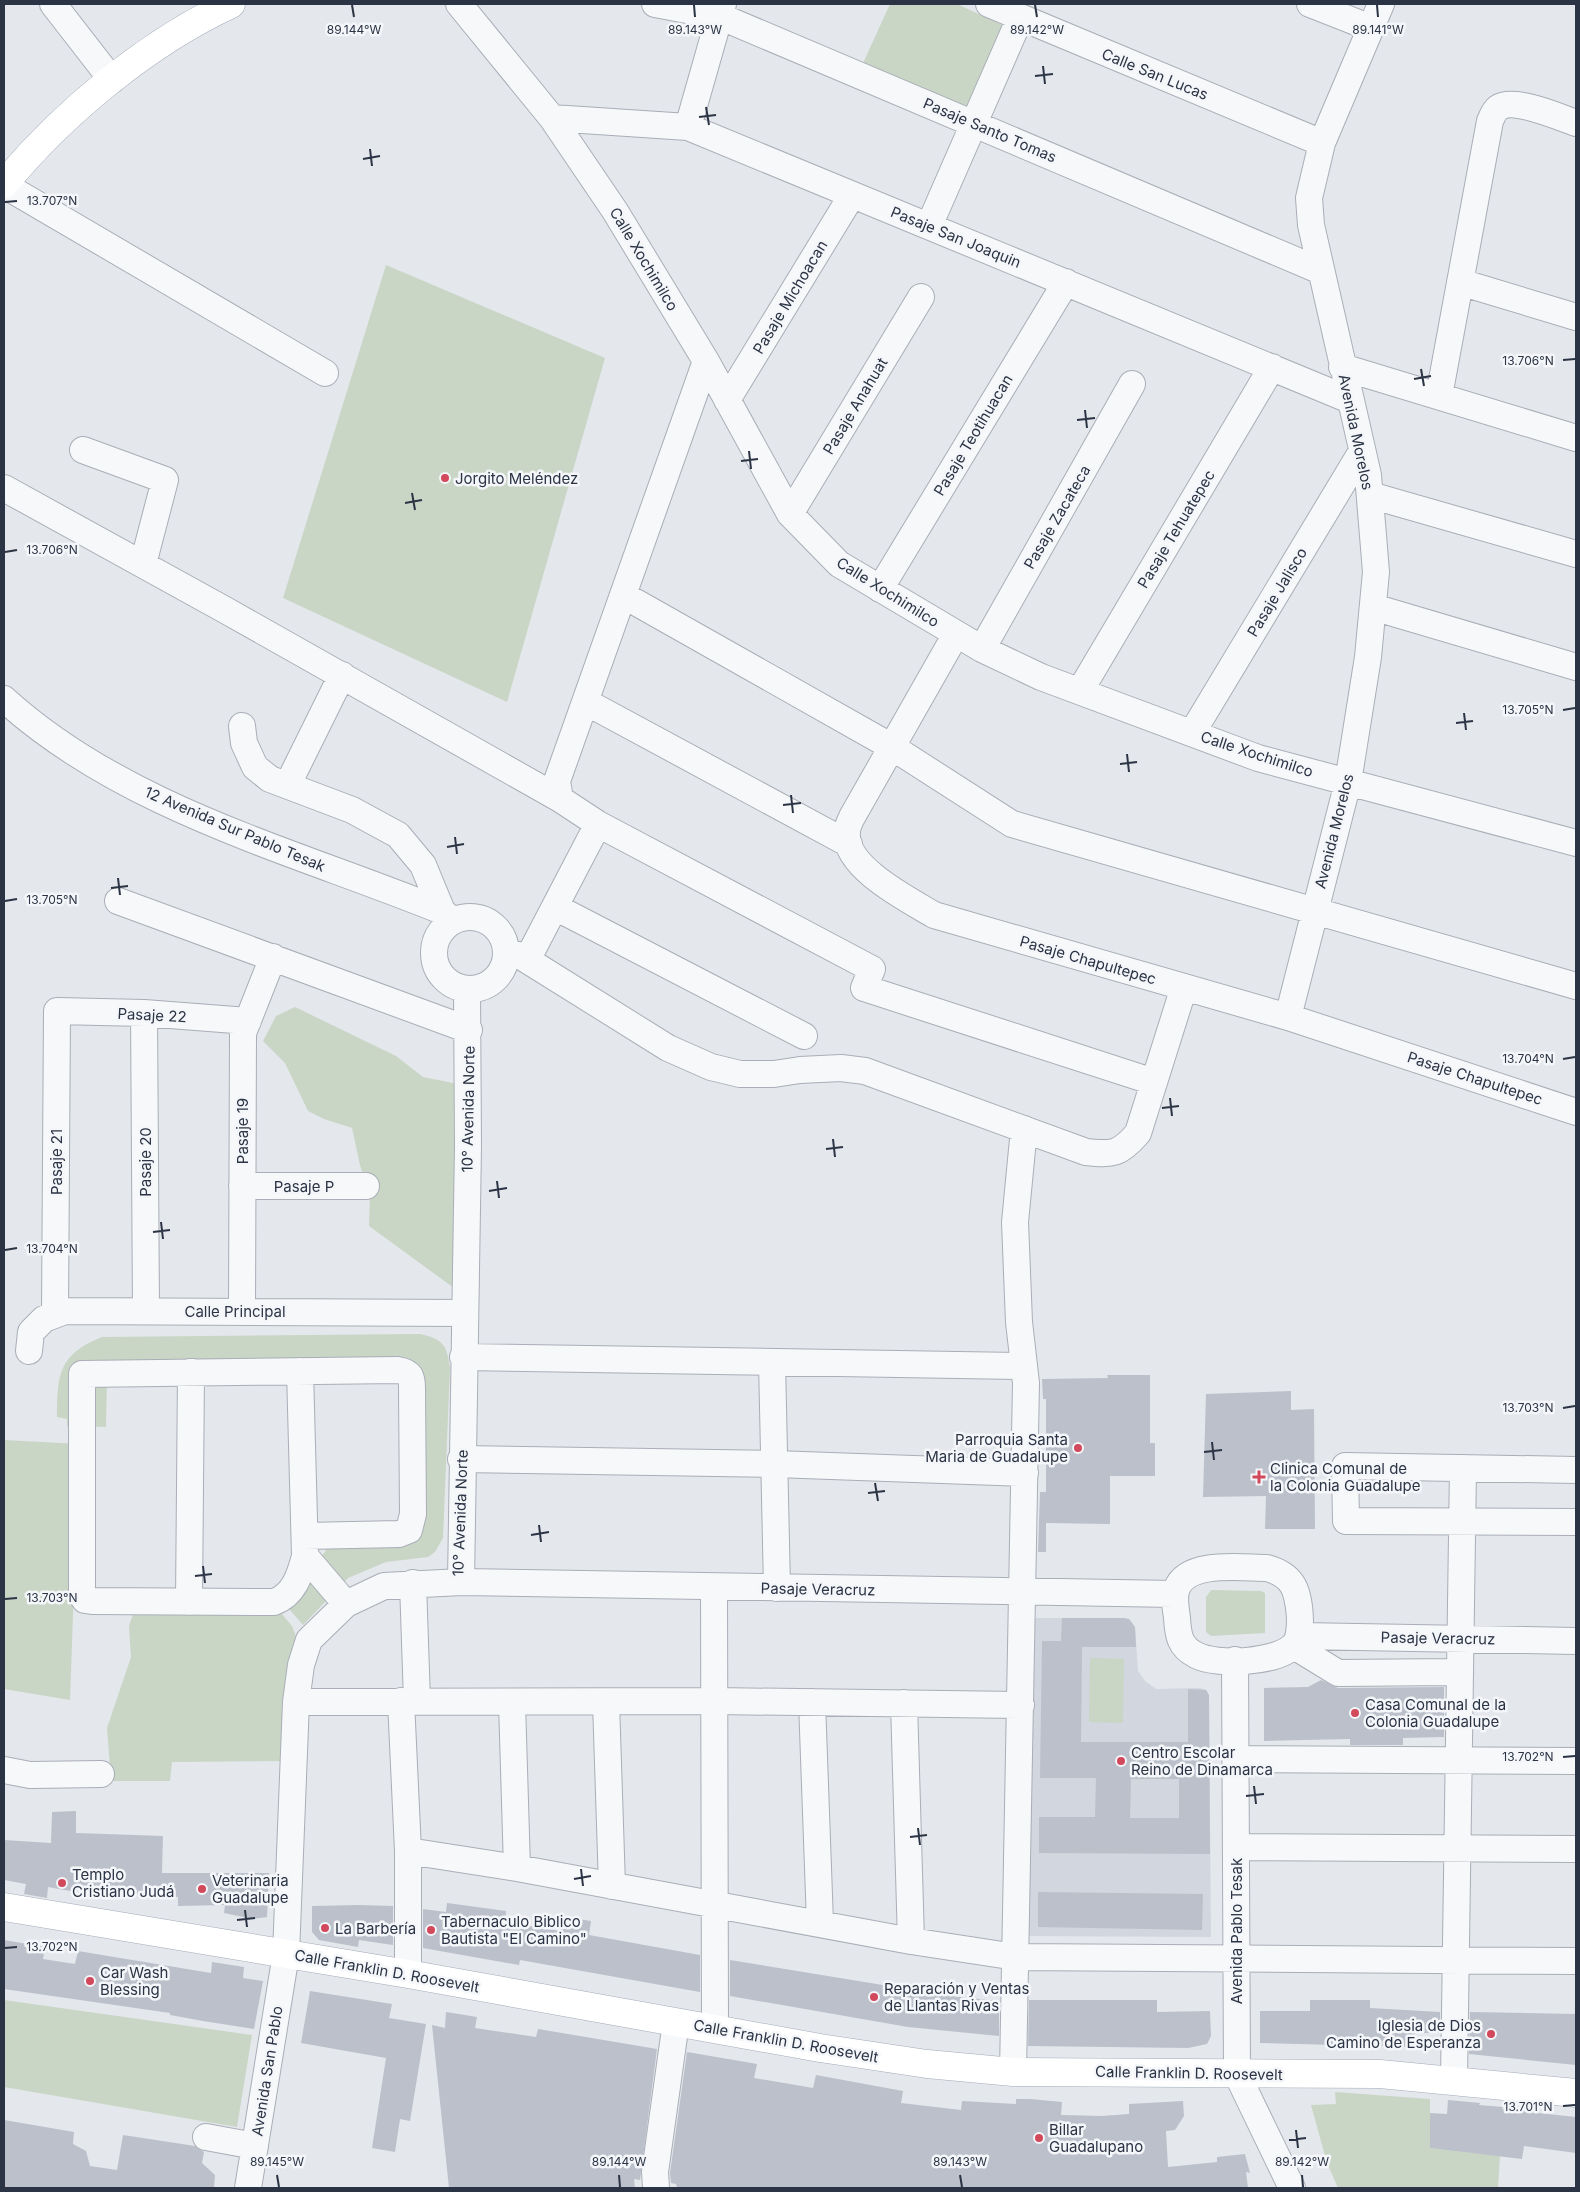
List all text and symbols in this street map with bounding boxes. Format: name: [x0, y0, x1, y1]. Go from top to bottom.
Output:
text: 89.144°W: [327, 22, 381, 37]
text: 89.143°W: [668, 22, 722, 37]
text: 89.142°W: [1010, 22, 1064, 37]
text: 89.141°W: [1352, 22, 1404, 37]
street label: Calle San Lucas: [1099, 44, 1211, 104]
street label: Pasaje Santo Tomas: [921, 93, 1060, 167]
text: 13.707°N: [27, 193, 77, 208]
street label: Pasaje San Joaquin: [888, 202, 1024, 272]
street label: Calle Xochimilco: [606, 204, 682, 314]
street label: Pasaje Michoacan: [749, 237, 831, 357]
text: 13.706°N: [1502, 353, 1554, 368]
street label: Pasaje Anahuat: [819, 354, 891, 458]
street label: Pasaje Teotihuacan: [929, 371, 1017, 499]
street label: Avenida Morelos: [1334, 372, 1378, 492]
street label: Pasaje Zacateca: [1020, 462, 1094, 572]
street label: Pasaje Tehuatepec: [1133, 467, 1219, 591]
place label: Jorgito Meléndez: [455, 469, 578, 488]
marker: Jorgito Meléndez: [439, 472, 451, 484]
text: 13.706°N: [26, 542, 78, 557]
street label: Pasaje Jalisco: [1243, 544, 1311, 640]
street label: Calle Xochimilco: [833, 553, 943, 631]
text: 13.705°N: [1502, 702, 1554, 717]
street label: Calle Xochimilco: [1198, 727, 1316, 781]
street label: Avenida Morelos: [1311, 771, 1357, 890]
street label: 12 Avenida Sur Pablo Tesak: [142, 782, 329, 876]
text: 13.705°N: [26, 892, 78, 907]
street label: Pasaje Chapultepec: [1018, 931, 1158, 989]
street label: Pasaje 22: [117, 1004, 187, 1026]
street label: 10° Avenida Norte: [457, 1045, 479, 1173]
street label: Pasaje Chapultepec: [1405, 1047, 1545, 1109]
text: 13.704°N: [1502, 1051, 1554, 1066]
street label: Pasaje 19: [233, 1098, 252, 1164]
street label: Pasaje 20: [136, 1127, 155, 1197]
street label: Pasaje 21: [47, 1129, 66, 1195]
street label: Pasaje P: [274, 1177, 334, 1196]
text: 13.704°N: [26, 1241, 78, 1256]
street label: Calle Principal: [184, 1302, 286, 1321]
text: 13.703°N: [1502, 1400, 1554, 1415]
place label: Parroquia Santa Maria de Guadalupe: [925, 1430, 1068, 1466]
marker: Parroquia Santa Maria de Guadalupe: [1072, 1442, 1084, 1454]
street label: 10° Avenida Norte: [448, 1449, 472, 1577]
place label: Clinica Comunal de la Colonia Guadalupe: [1270, 1459, 1421, 1495]
marker: Clinica Comunal de la Colonia Guadalupe: [1252, 1470, 1266, 1484]
street label: Pasaje Veracruz: [760, 1579, 876, 1599]
text: 13.703°N: [26, 1590, 78, 1605]
street label: Pasaje Veracruz: [1380, 1628, 1496, 1648]
place label: Casa Comunal de la Colonia Guadalupe: [1365, 1695, 1506, 1731]
marker: Casa Comunal de la Colonia Guadalupe: [1349, 1707, 1361, 1719]
place label: Centro Escolar Reino de Dinamarca: [1131, 1743, 1273, 1779]
text: 13.702°N: [1502, 1749, 1554, 1764]
marker: Centro Escolar Reino de Dinamarca: [1115, 1755, 1127, 1767]
street label: Avenida Pablo Tesak: [1227, 1857, 1246, 2004]
place label: Templo Cristiano Judá: [72, 1865, 174, 1901]
place label: Veterinaria Guadalupe: [212, 1871, 289, 1907]
marker: Templo Cristiano Judá: [56, 1877, 68, 1889]
marker: Veterinaria Guadalupe: [196, 1883, 208, 1895]
place label: Tabernaculo Biblico Bautista "El Camino": [441, 1912, 587, 1948]
place label: La Barbería: [335, 1919, 416, 1938]
marker: La Barbería: [319, 1922, 331, 1934]
marker: Tabernaculo Biblico Bautista "El Camino": [425, 1924, 437, 1936]
text: 13.702°N: [26, 1939, 78, 1954]
street label: Calle Franklin D. Roosevelt: [293, 1945, 481, 1997]
place label: Car Wash Blessing: [100, 1963, 168, 1999]
marker: Car Wash Blessing: [84, 1975, 96, 1987]
place label: Reparación y Ventas de Llantas Rivas: [884, 1979, 1030, 2015]
marker: Reparación y Ventas de Llantas Rivas: [868, 1991, 880, 2003]
street label: Avenida San Pablo: [247, 2005, 287, 2137]
street label: Calle Franklin D. Roosevelt: [692, 2015, 880, 2067]
place label: Iglesia de Dios Camino de Esperanza: [1326, 2016, 1481, 2052]
marker: Iglesia de Dios Camino de Esperanza: [1485, 2028, 1497, 2040]
street label: Calle Franklin D. Roosevelt: [1095, 2062, 1283, 2084]
text: 13.701°N: [1504, 2099, 1552, 2114]
place label: Billar Guadalupano: [1049, 2120, 1143, 2156]
marker: Billar Guadalupano: [1033, 2132, 1045, 2144]
text: 89.145°W: [250, 2154, 304, 2169]
text: 89.144°W: [592, 2154, 646, 2169]
text: 89.143°W: [933, 2154, 987, 2169]
text: 89.142°W: [1275, 2154, 1329, 2169]

